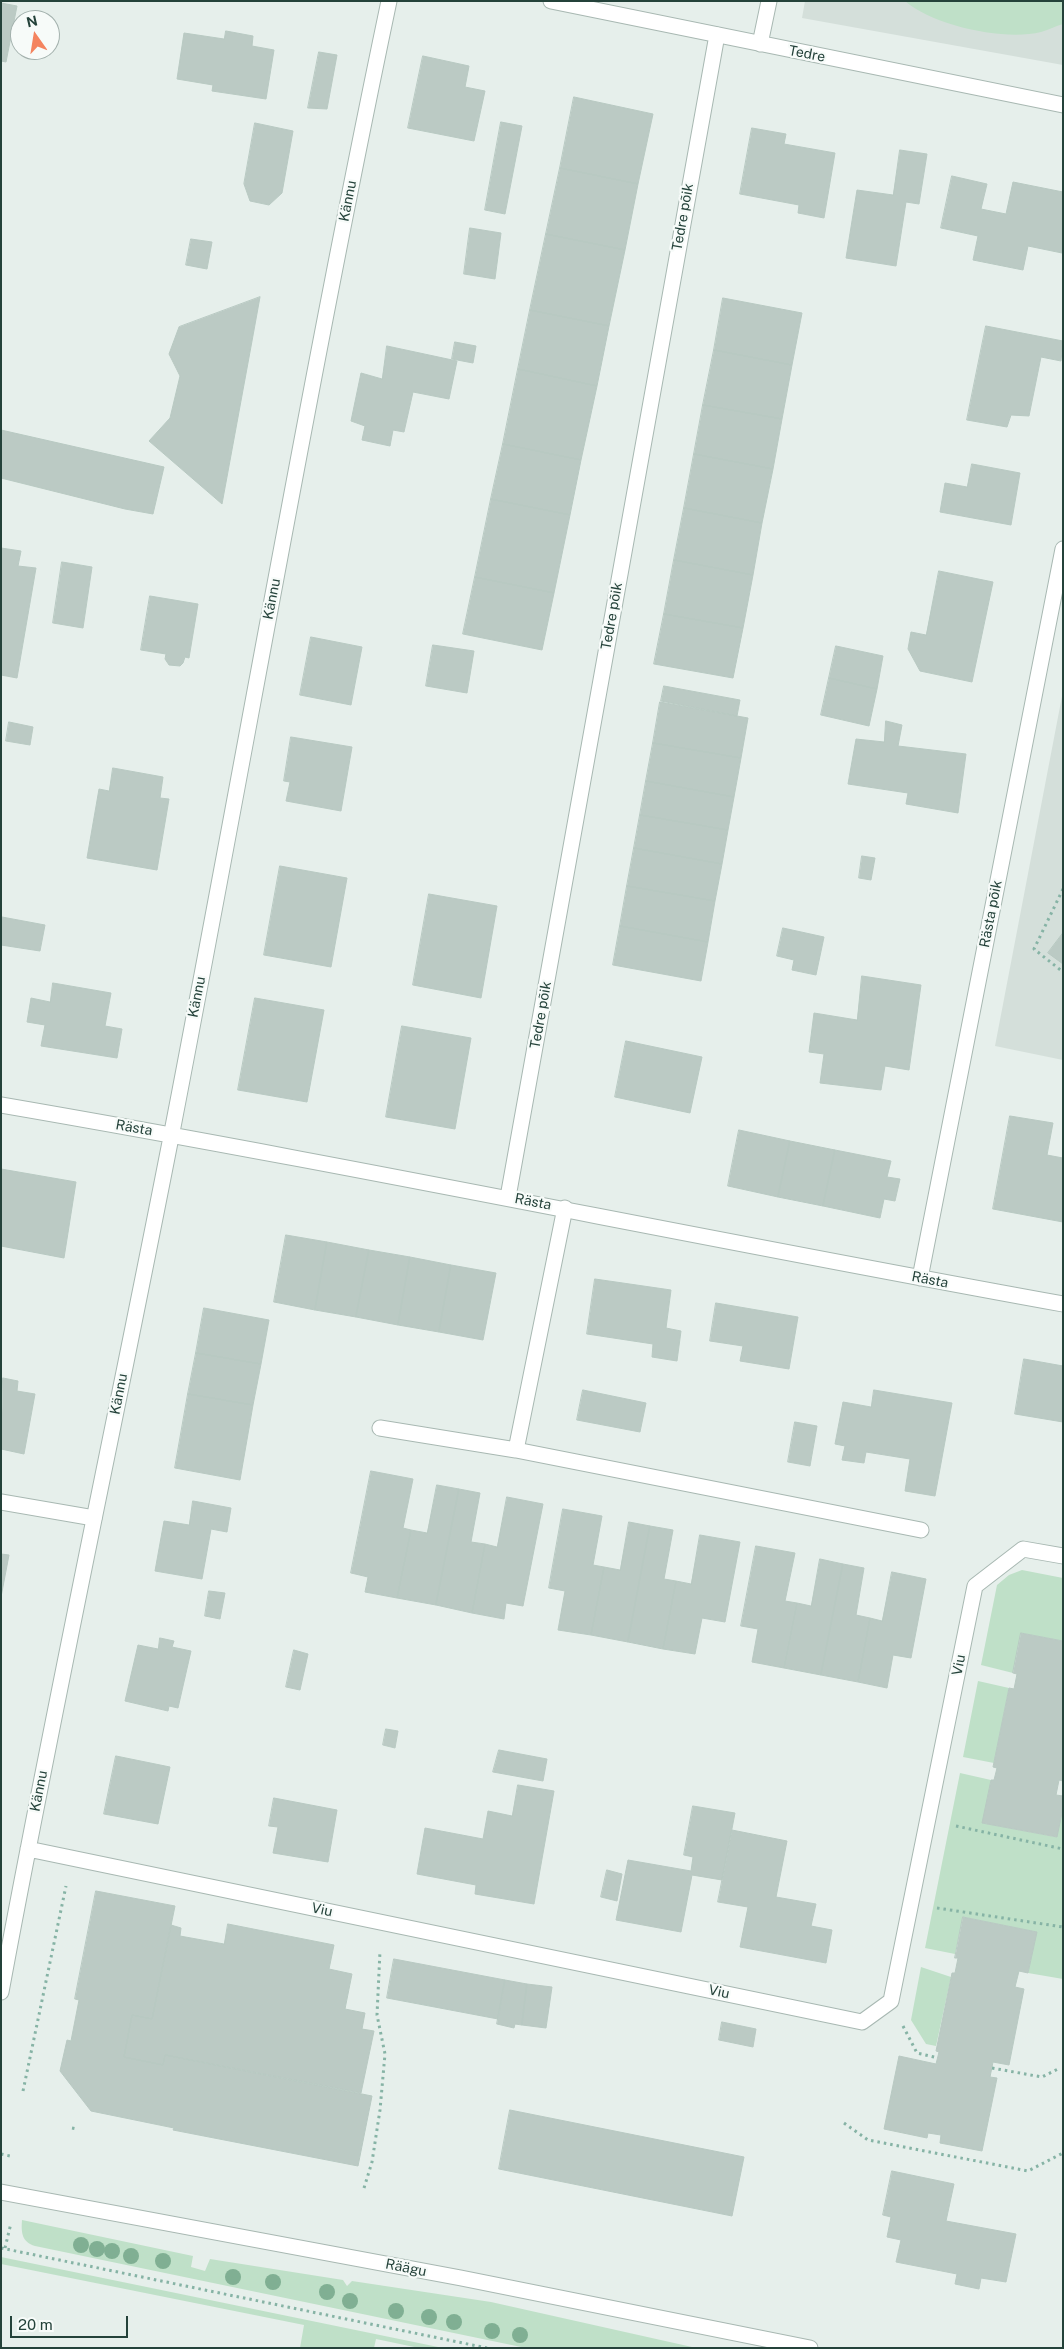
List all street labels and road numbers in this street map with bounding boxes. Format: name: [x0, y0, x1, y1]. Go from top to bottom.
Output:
street label: Tedre: [787, 42, 827, 66]
street label: Kännu: [336, 179, 360, 223]
street label: Tedre põik: [669, 182, 697, 252]
street label: Kännu: [260, 577, 284, 621]
street label: Tedre põik: [598, 581, 626, 651]
street label: Rästa põik: [976, 879, 1006, 949]
street label: Kännu: [185, 975, 209, 1019]
street label: Tedre põik: [527, 980, 555, 1050]
street label: Rästa: [114, 1117, 154, 1139]
street label: Rästa: [513, 1190, 553, 1214]
street label: Rästa: [910, 1268, 950, 1292]
street label: Kännu: [107, 1372, 131, 1416]
street label: Viu: [949, 1653, 969, 1677]
street label: Kännu: [27, 1769, 51, 1813]
street label: Viu: [310, 1900, 334, 1920]
street label: Viu: [707, 1982, 731, 2002]
street label: Räägu: [384, 2256, 428, 2280]

